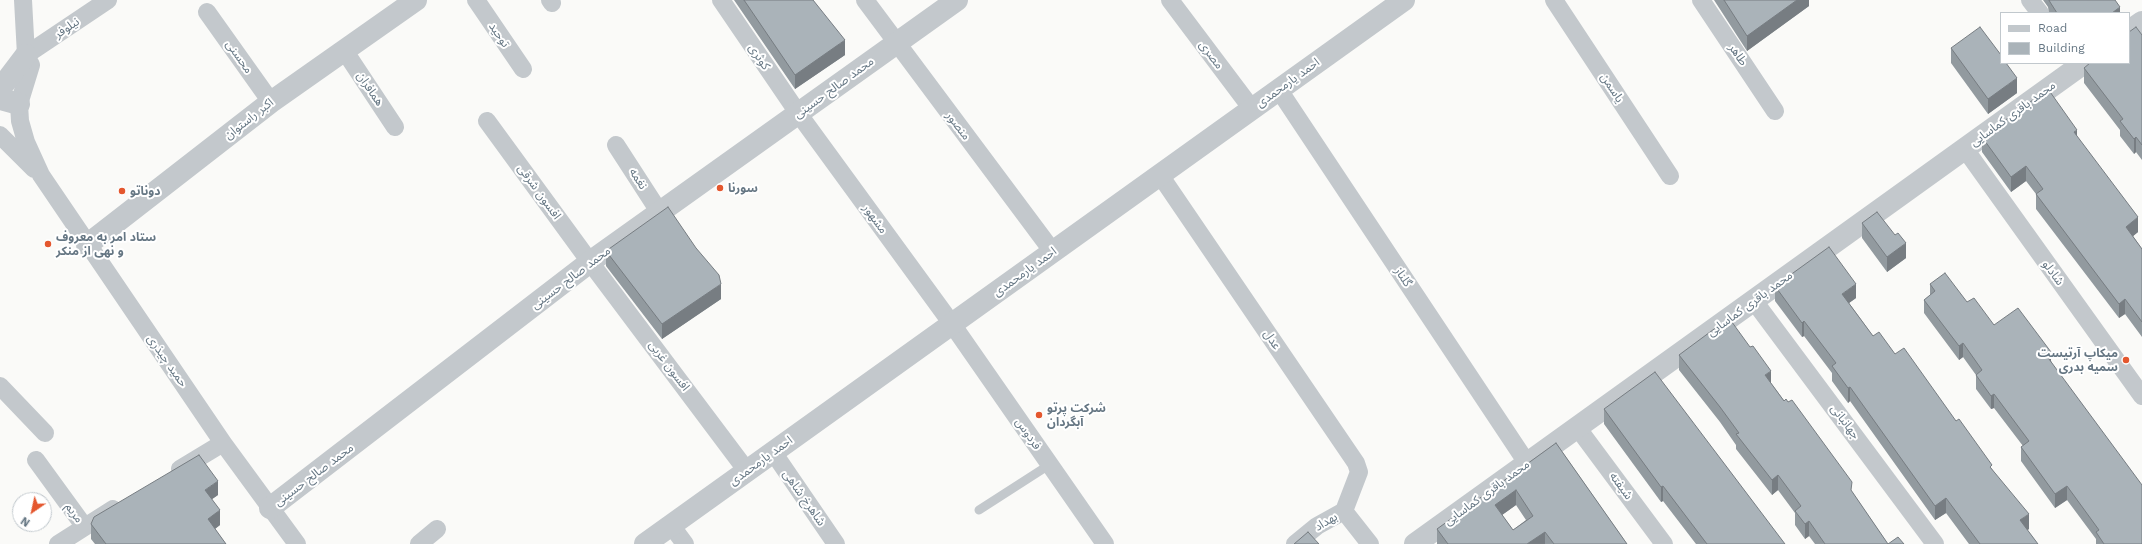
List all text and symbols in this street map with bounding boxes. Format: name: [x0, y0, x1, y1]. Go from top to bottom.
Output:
legend: [2000, 12, 2130, 64]
street label: نیلوفر: [52, 14, 82, 42]
street label: توحید: [485, 20, 513, 50]
text: Road: [2038, 21, 2067, 35]
street label: محسنی: [222, 38, 256, 76]
street label: مصری: [1196, 38, 1226, 72]
street label: کوثری: [745, 41, 773, 73]
street label: طاهر: [1726, 41, 1750, 69]
text: Building: [2038, 41, 2085, 55]
street label: محمد صالح حسینی: [791, 54, 877, 122]
street label: احمد یارمحمدی: [1254, 55, 1322, 111]
street label: همافران: [353, 69, 387, 109]
street label: یاسمن: [1597, 71, 1627, 105]
street label: محمد باقری کماسایی: [1967, 78, 2059, 150]
street label: اکبر راستوان: [222, 95, 276, 143]
street label: منصور: [943, 109, 973, 143]
street label: افسون شرقی: [514, 162, 564, 222]
street label: نغمه: [626, 166, 650, 192]
place label: سورنا: [728, 181, 758, 195]
marker: سورنا: [715, 183, 725, 193]
place label: دوناتو: [130, 184, 160, 198]
marker: دوناتو: [117, 186, 127, 196]
street label: مشهور: [860, 202, 890, 236]
place label: ستاد امر به معروف و نهی از منکر: [56, 230, 156, 258]
marker: ستاد امر به معروف و نهی از منکر: [43, 239, 53, 249]
street label: محمد صالح حسینی: [529, 244, 613, 312]
street label: احمد یارمحمدی: [991, 244, 1059, 300]
street label: شادلو: [2039, 258, 2067, 288]
street label: گلناز: [1391, 264, 1415, 290]
street label: محمد باقری کماسایی: [1704, 268, 1796, 340]
street label: عدل: [1260, 327, 1284, 353]
street label: حمید چیذری: [144, 332, 190, 390]
street label: افسون غربی: [646, 338, 692, 394]
place label: میکاپ آرتیست سمیه بدری: [2038, 346, 2118, 374]
marker: میکاپ آرتیست سمیه بدری: [2121, 355, 2131, 365]
place label: شرکت پرتو آبگردان: [1047, 401, 1106, 429]
street label: جهانبانی: [1827, 402, 1863, 442]
marker: شرکت پرتو آبگردان: [1034, 410, 1044, 420]
street label: فردوس: [1012, 415, 1044, 453]
street label: احمد یارمحمدی: [727, 433, 795, 489]
street label: محمد صالح حسینی: [272, 441, 356, 509]
street label: محمد باقری کماسایی: [1441, 457, 1533, 529]
street label: شاهرخ شاهی: [779, 467, 829, 529]
street label: شیفته: [1606, 470, 1636, 502]
north arrow: [12, 492, 52, 532]
street label: مریم: [62, 500, 86, 526]
street label: بهداد: [1312, 510, 1340, 534]
text: N: [19, 514, 33, 529]

